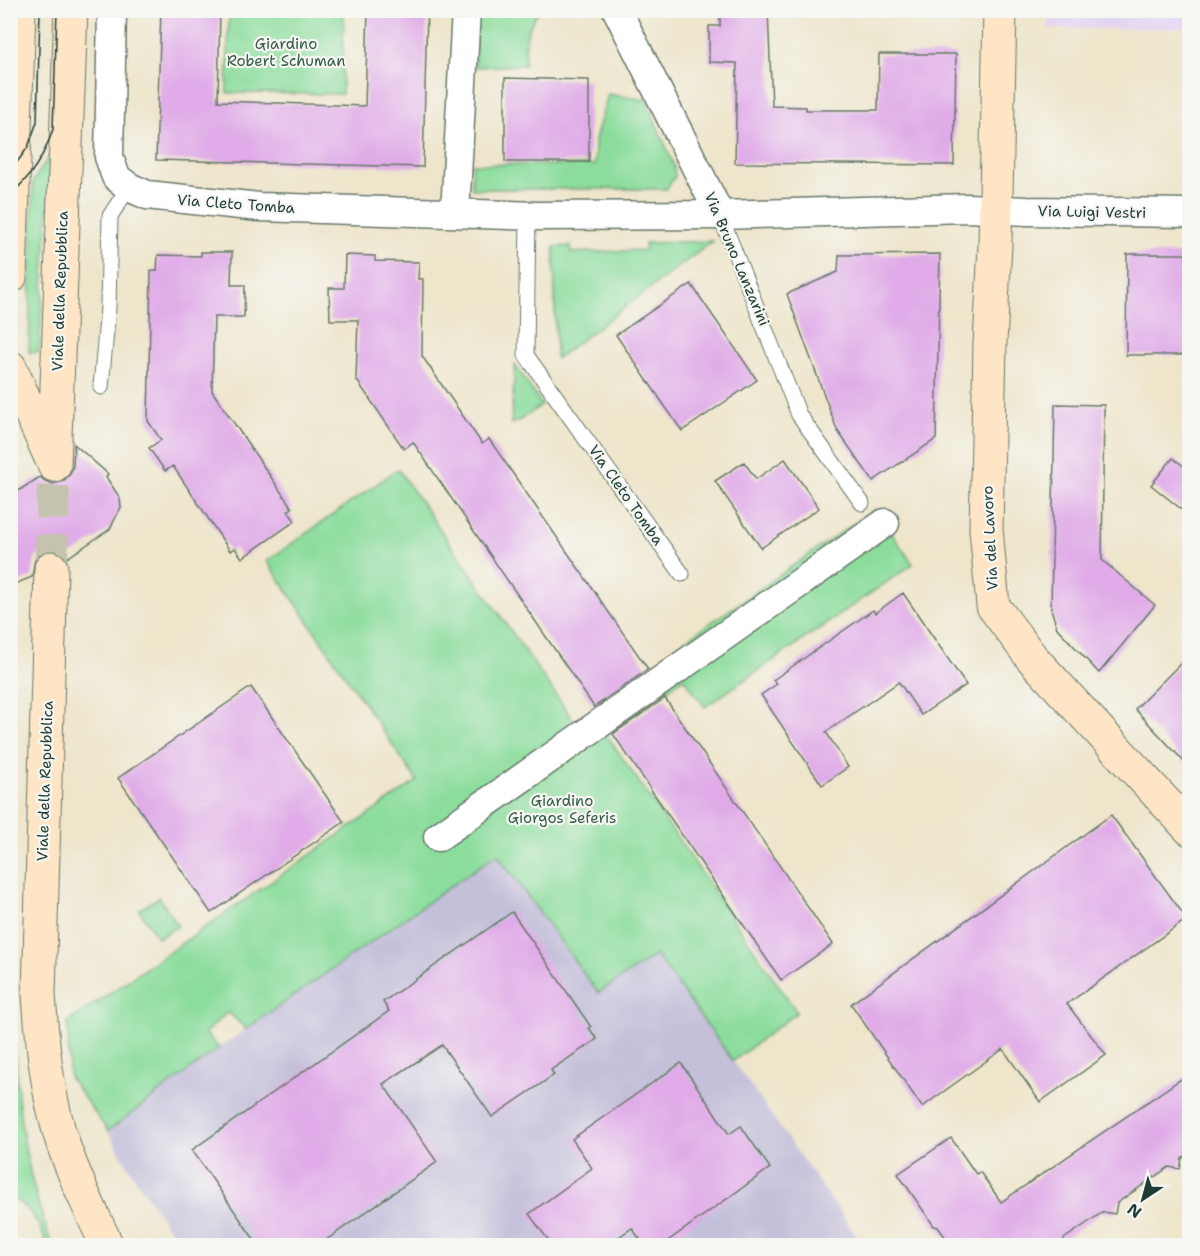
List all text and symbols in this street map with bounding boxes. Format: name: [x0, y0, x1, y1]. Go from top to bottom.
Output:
park label: Giardino Robert Schuman: [227, 34, 345, 71]
street label: Via Bruno Lanzarini: [700, 189, 774, 329]
street label: Via Cleto Tomba: [176, 190, 296, 218]
street label: Via Luigi Vestri: [1037, 201, 1147, 223]
street label: Viale della Repubblica: [47, 210, 73, 372]
street label: Via Cleto Tomba: [584, 441, 668, 550]
street label: Via del Lavoro: [977, 485, 1003, 591]
street label: Viale della Repubblica: [32, 700, 58, 862]
park label: Giardino Giorgos Seferis: [508, 791, 616, 828]
north arrow: [1113, 1169, 1173, 1229]
text: N: [1123, 1199, 1146, 1223]

